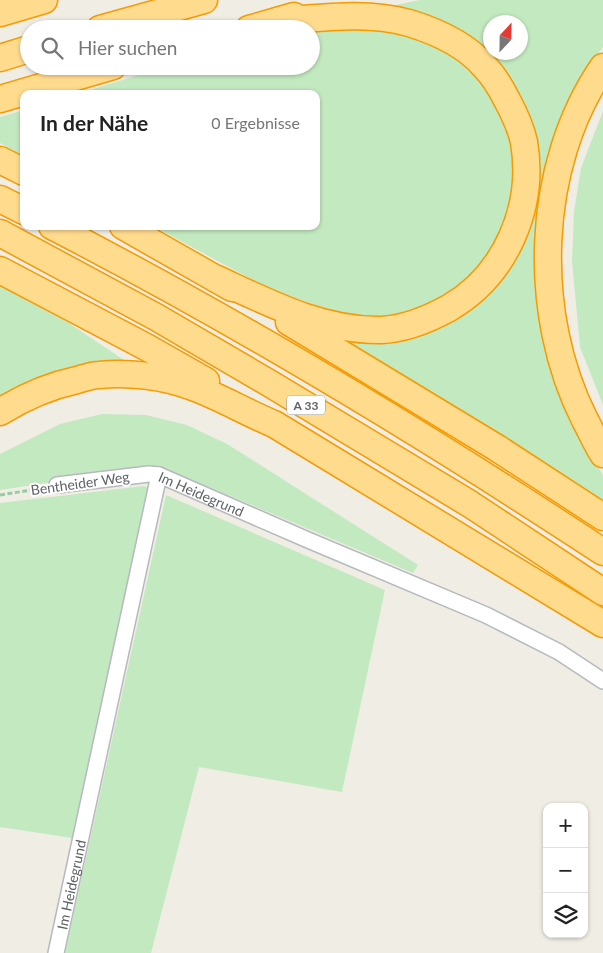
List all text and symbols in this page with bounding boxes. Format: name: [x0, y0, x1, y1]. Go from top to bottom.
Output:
north arrow: [483, 15, 528, 60]
search box: [20, 20, 320, 75]
icon: search: [38, 34, 66, 62]
text: Hier suchen: [78, 36, 177, 59]
text: In der Nähe: [40, 110, 148, 135]
text: 0 Ergebnisse: [211, 113, 300, 132]
road number: A 33: [287, 396, 325, 414]
street label: Im Heidegrund: [156, 467, 247, 520]
street label: Bentheider Weg: [30, 468, 130, 498]
map controls: [543, 803, 588, 938]
button: +: [543, 803, 588, 848]
street label: Im Heidegrund: [53, 838, 89, 931]
button: −: [543, 848, 588, 893]
button: layers: [543, 893, 588, 938]

